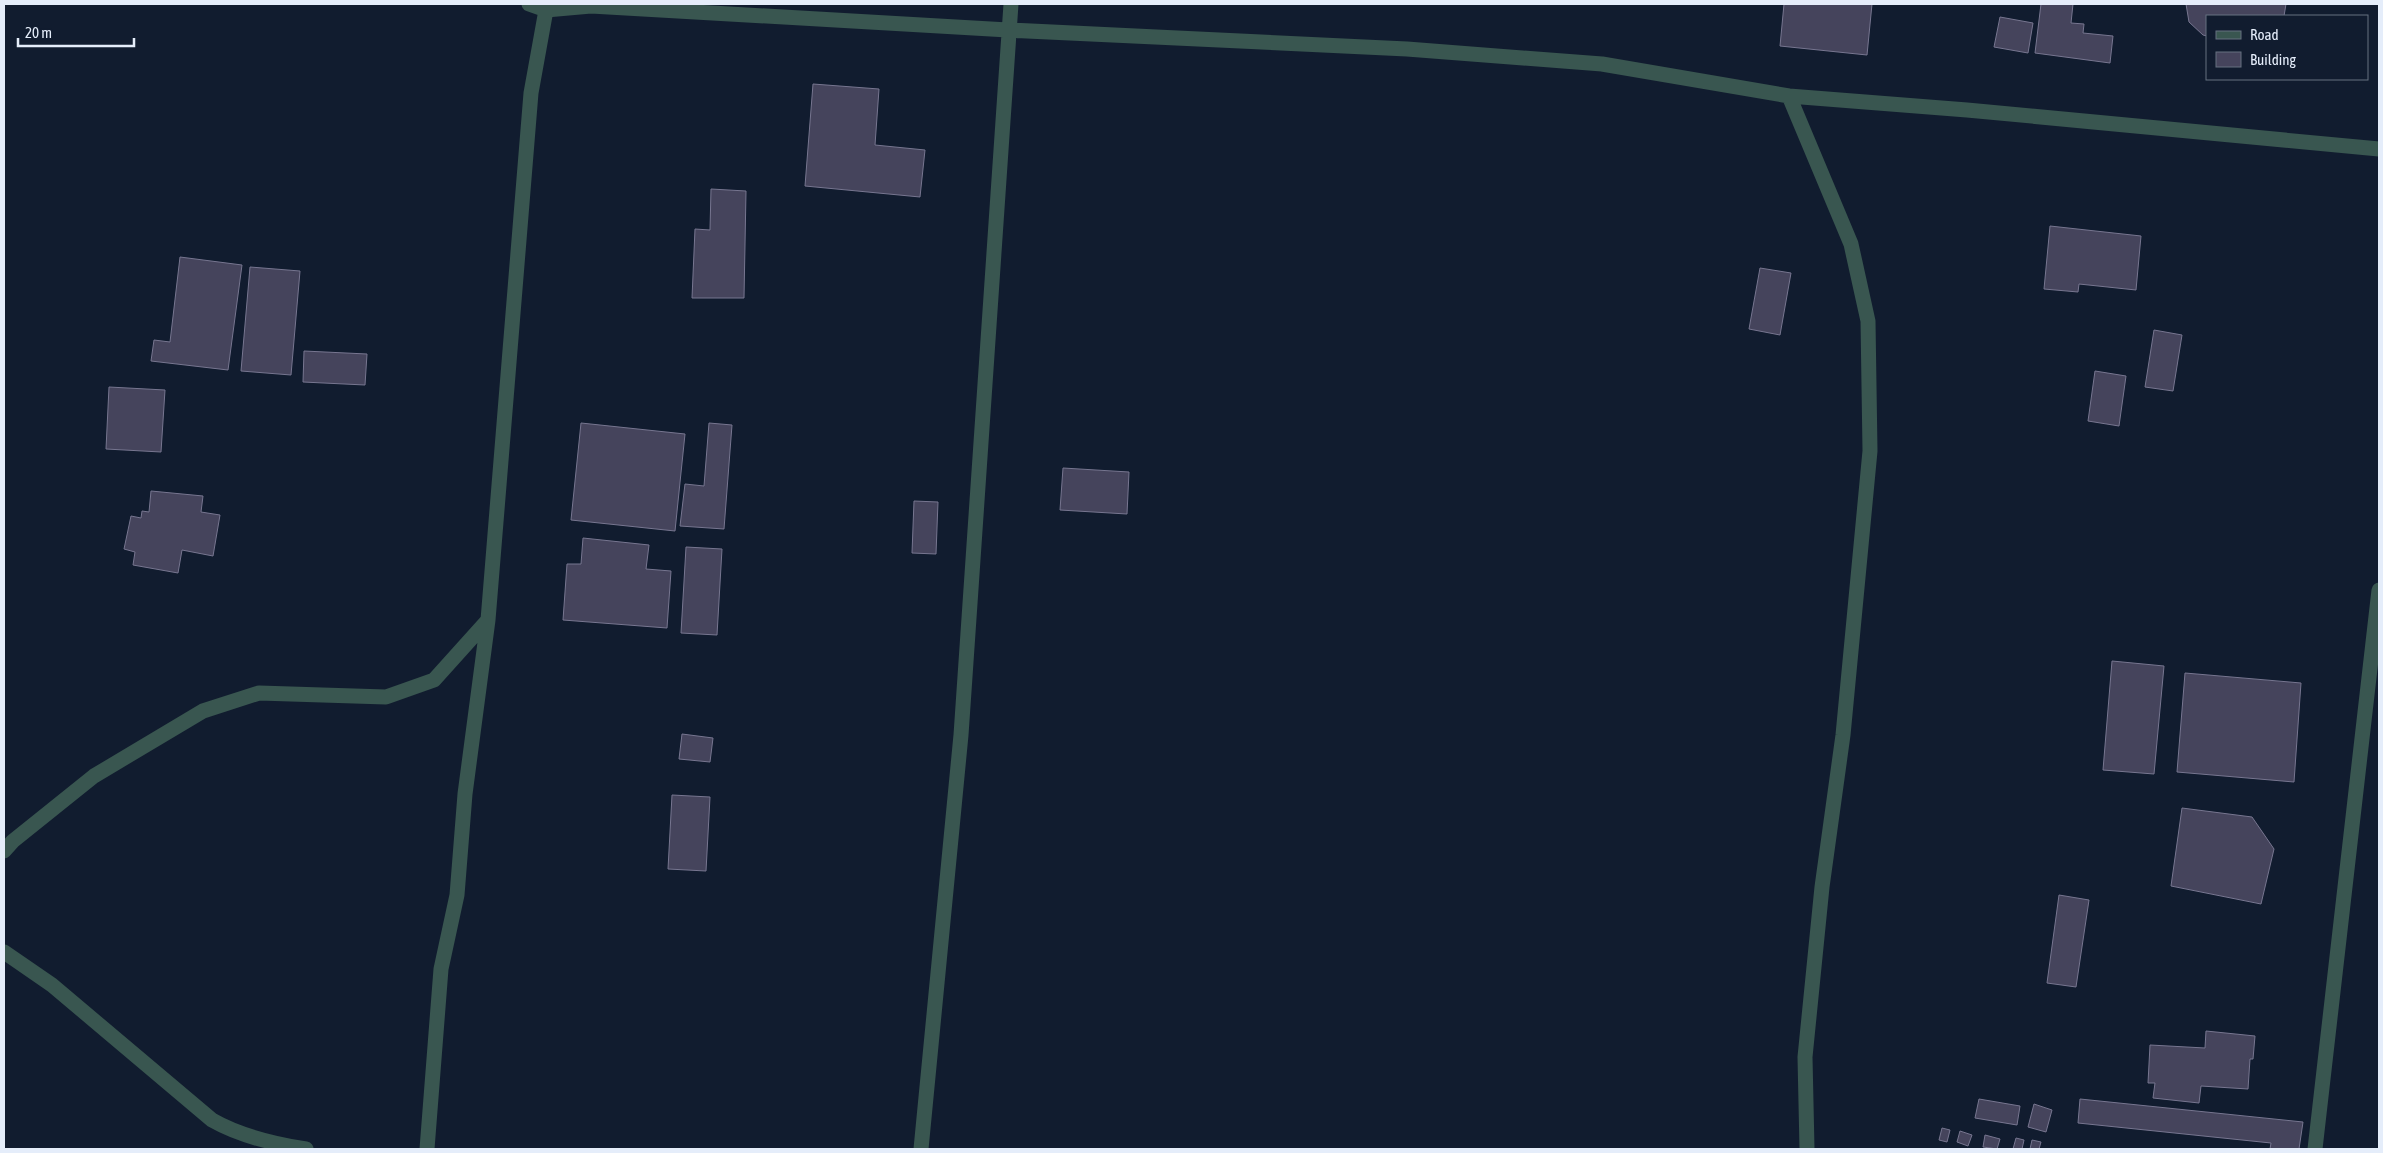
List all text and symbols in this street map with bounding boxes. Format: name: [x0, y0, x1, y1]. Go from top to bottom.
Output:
scale bar: [18, 15, 134, 47]
legend: [2206, 15, 2368, 80]
text: 20 m: [25, 24, 52, 41]
text: Road: [2250, 26, 2279, 43]
text: Building: [2250, 51, 2296, 68]

